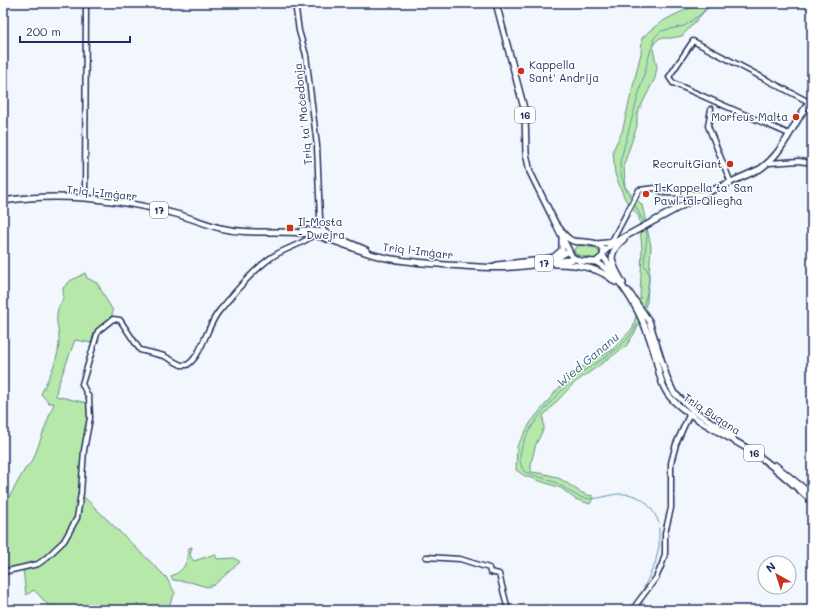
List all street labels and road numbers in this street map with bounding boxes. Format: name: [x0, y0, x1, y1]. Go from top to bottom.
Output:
street label: Triq ta' Maċedonja: [290, 62, 315, 166]
road number: 16: [515, 107, 535, 123]
street label: Triq l-Imġarr: [66, 181, 138, 204]
road number: 17: [150, 202, 168, 218]
street label: Triq l-Imġarr: [382, 239, 454, 262]
road number: 17: [535, 255, 553, 271]
street label: Triq Buqana: [681, 390, 744, 438]
road number: 16: [744, 445, 764, 461]

